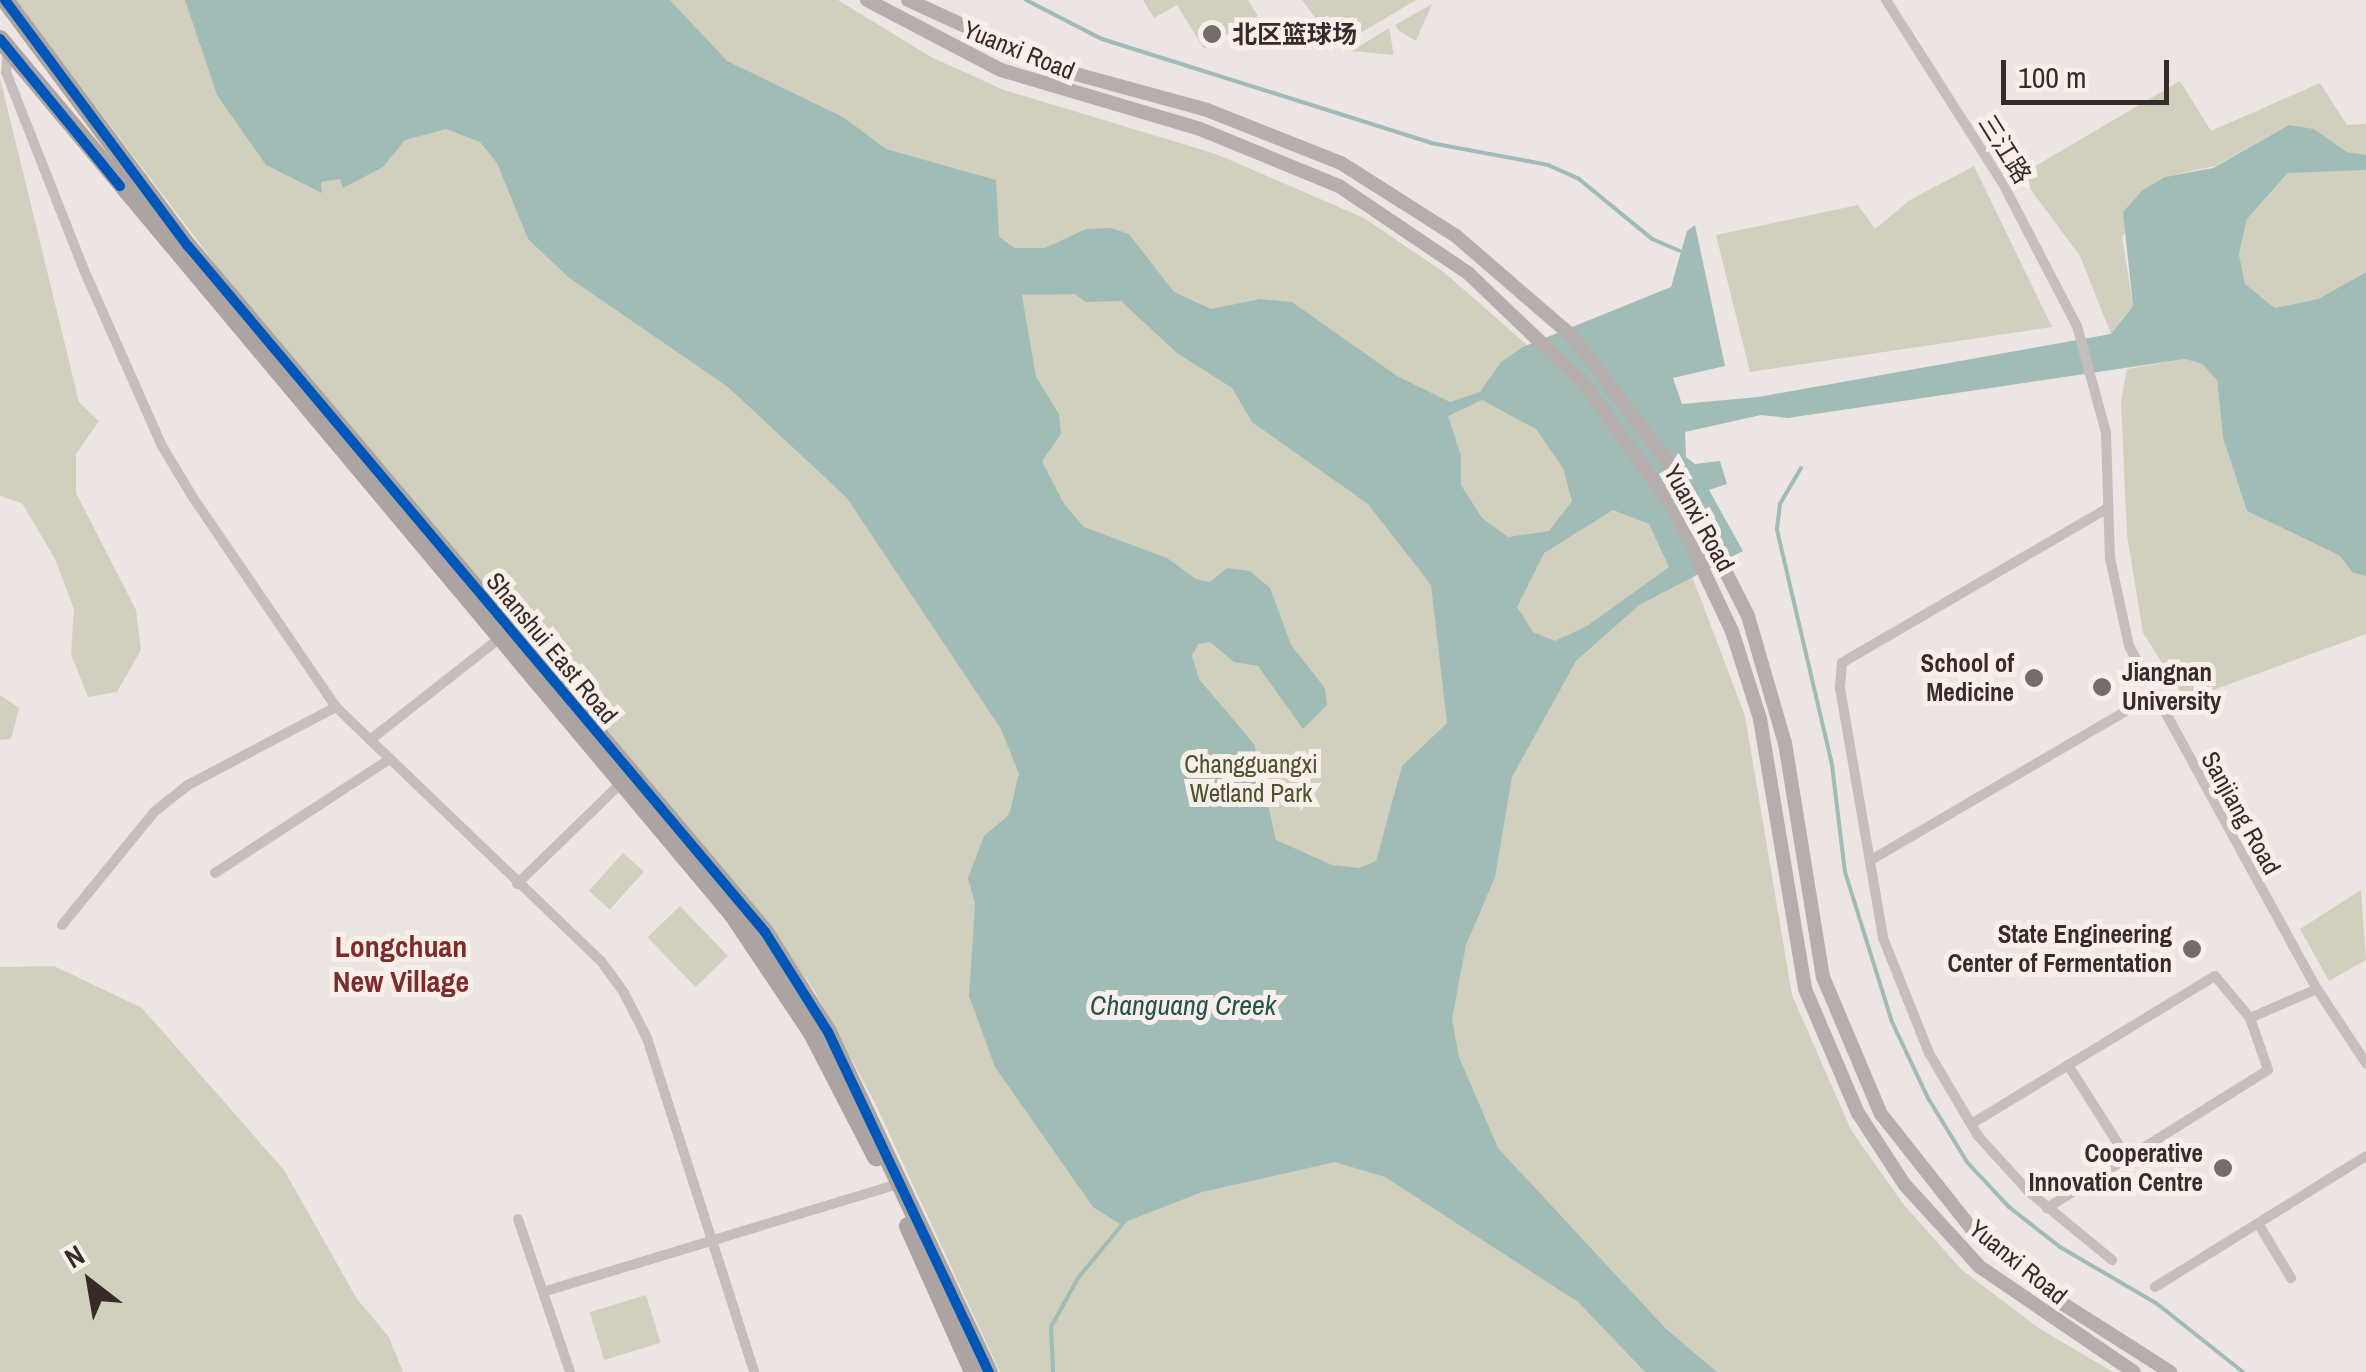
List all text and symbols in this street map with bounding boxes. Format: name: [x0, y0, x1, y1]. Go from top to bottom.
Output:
street label: Yuanxi Road: [959, 14, 1079, 86]
place label: 北区篮球场: [1232, 19, 1357, 49]
marker: 北区篮球场: [1201, 23, 1223, 45]
scale bar: [2006, 40, 2174, 102]
text: 100 m: [2018, 57, 2086, 97]
street label: 三江路: [1972, 109, 2038, 189]
street label: Yuanxi Road: [1657, 459, 1741, 577]
street label: Shanshui East Road: [480, 566, 624, 730]
place label: School of Medicine: [1921, 649, 2014, 708]
place label: Jiangnan University: [2122, 658, 2221, 717]
marker: School of Medicine: [2023, 667, 2045, 689]
marker: Jiangnan University: [2091, 676, 2113, 698]
street label: Sanjiang Road: [2195, 746, 2287, 880]
park label: Changguangxi Wetland Park: [1184, 750, 1318, 809]
place label: State Engineering Center of Fermentation: [1947, 920, 2172, 979]
district label: Longchuan New Village: [333, 928, 469, 998]
marker: State Engineering Center of Fermentation: [2181, 938, 2203, 960]
water label: Changuang Creek: [1090, 988, 1276, 1022]
place label: Cooperative Innovation Centre: [2029, 1139, 2203, 1198]
marker: Cooperative Innovation Centre: [2212, 1157, 2234, 1179]
street label: Yuanxi Road: [1963, 1213, 2073, 1311]
north arrow: [40, 1232, 140, 1332]
text: N: [58, 1236, 91, 1277]

